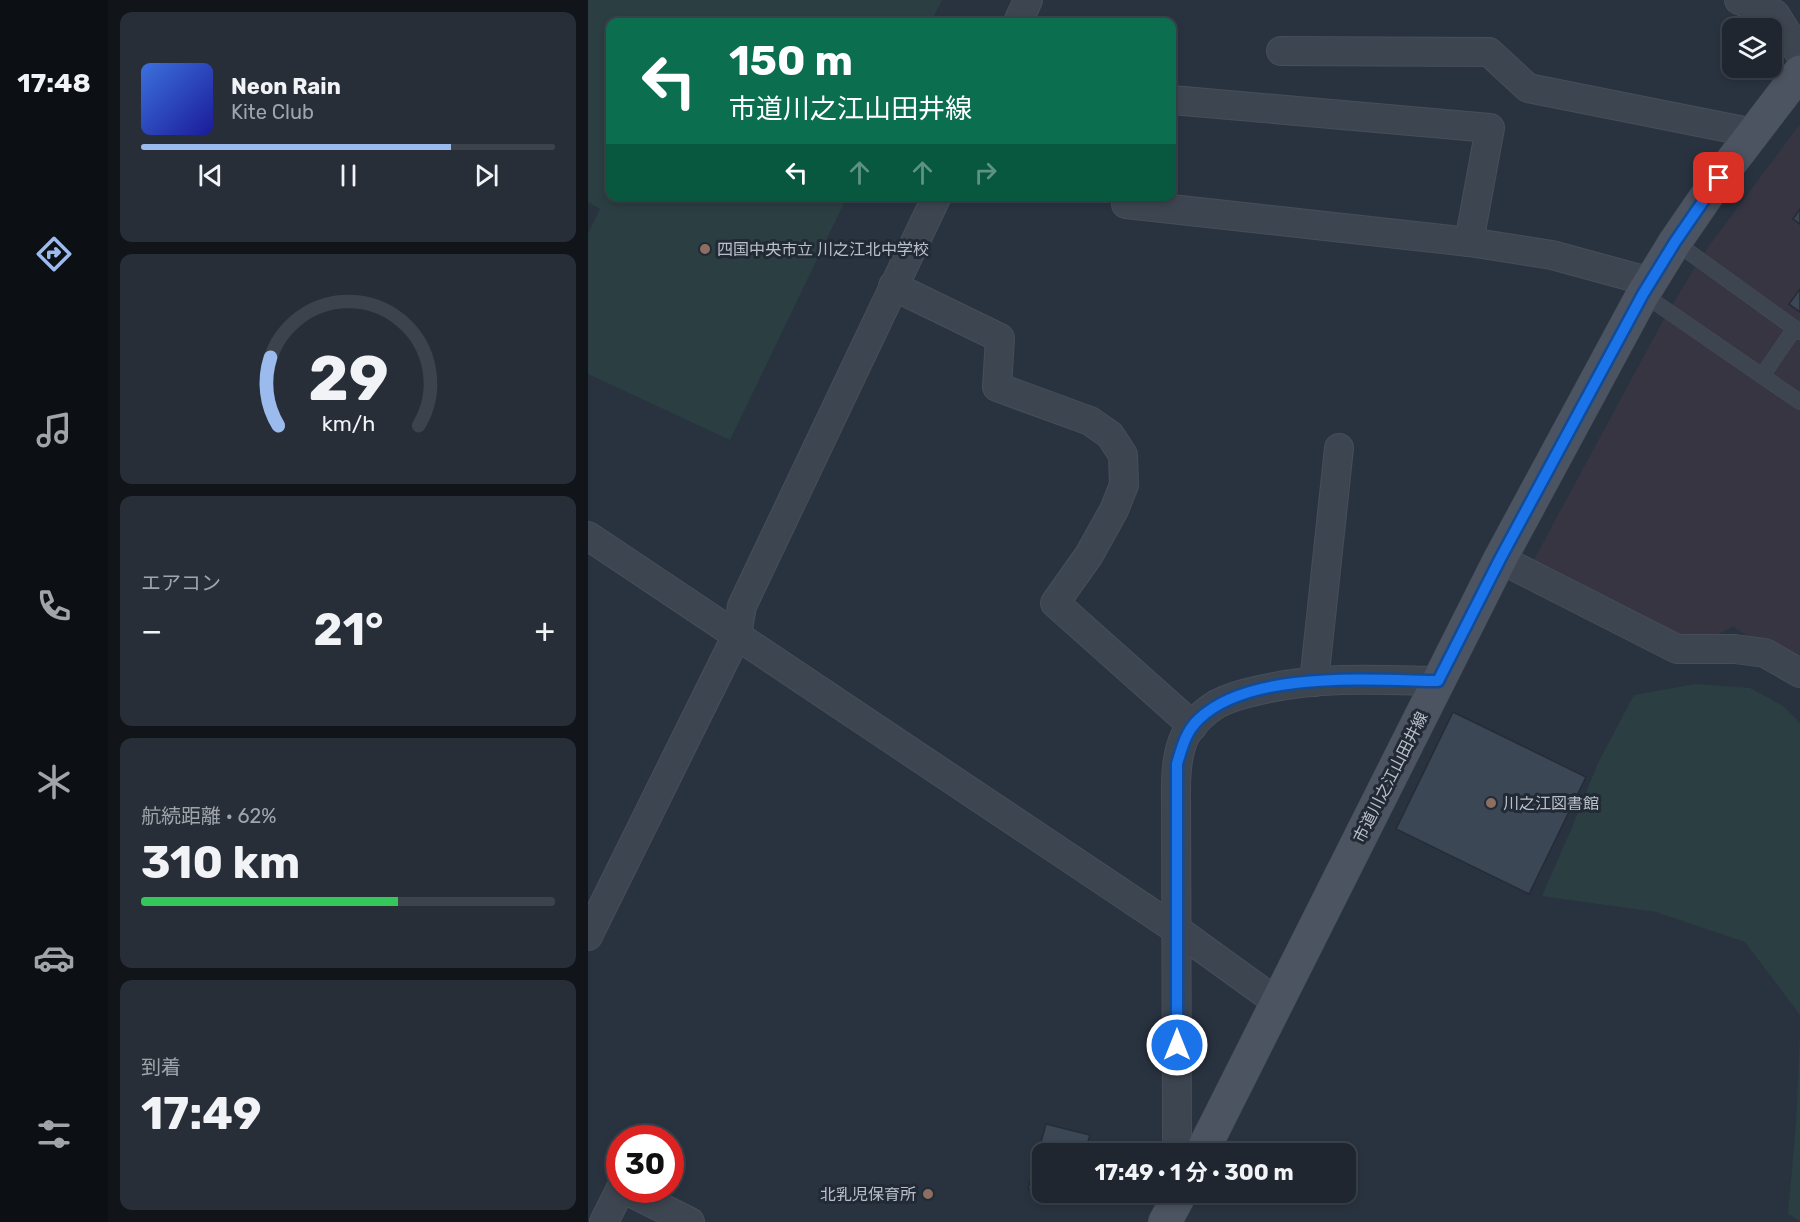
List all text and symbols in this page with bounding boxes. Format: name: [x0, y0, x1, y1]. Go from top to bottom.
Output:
map controls: [1722, 18, 1782, 78]
button: layers: [1722, 18, 1782, 78]
text: 150 m: [729, 36, 853, 86]
icon: left: [630, 42, 708, 120]
text: 17:48: [17, 67, 91, 99]
text: Neon Rain: [231, 73, 341, 100]
text: 市道川之江山田井線: [729, 93, 972, 125]
text: Kite Club: [231, 100, 314, 124]
pin: [1693, 152, 1744, 203]
icon: left: [780, 156, 813, 189]
icon: ahead: [843, 156, 876, 189]
icon: ahead: [906, 156, 939, 189]
icon: right: [969, 156, 1002, 189]
icon: previous: [194, 159, 227, 192]
icon: pause: [332, 159, 365, 192]
icon: next: [470, 159, 503, 192]
icon: arrive: [1702, 161, 1735, 194]
icon: directions: [33, 233, 75, 275]
place label: 四国中央市立 川之江北中学校: [717, 240, 929, 259]
marker: 四国中央市立 川之江北中学校: [698, 242, 712, 256]
text: 29: [308, 342, 388, 416]
icon: music: [33, 409, 75, 451]
text: km/h: [321, 411, 375, 436]
text: エアコン: [141, 571, 221, 595]
icon: phone: [33, 585, 75, 627]
text: 21°: [313, 603, 384, 656]
text: −: [141, 611, 162, 650]
text: +: [534, 611, 555, 650]
street label: 市道川之江山田井線: [1349, 709, 1432, 846]
icon: climate: [33, 761, 75, 803]
place label: 川之江図書館: [1503, 794, 1599, 813]
marker: 川之江図書館: [1484, 796, 1498, 810]
text: 航続距離 · 62%: [141, 804, 276, 828]
text: 310 km: [141, 836, 300, 889]
icon: car: [33, 937, 75, 979]
position arrow: [1145, 1013, 1209, 1077]
text: 到着: [141, 1055, 181, 1079]
text: 17:49: [141, 1087, 262, 1140]
icon: filters: [33, 1113, 75, 1155]
speed limit sign: 30: [606, 1125, 684, 1203]
text: 17:49 · 1 分 · 300 m: [1094, 1159, 1294, 1186]
place label: 北乳児保育所: [820, 1185, 916, 1204]
marker: 北乳児保育所: [921, 1187, 935, 1201]

